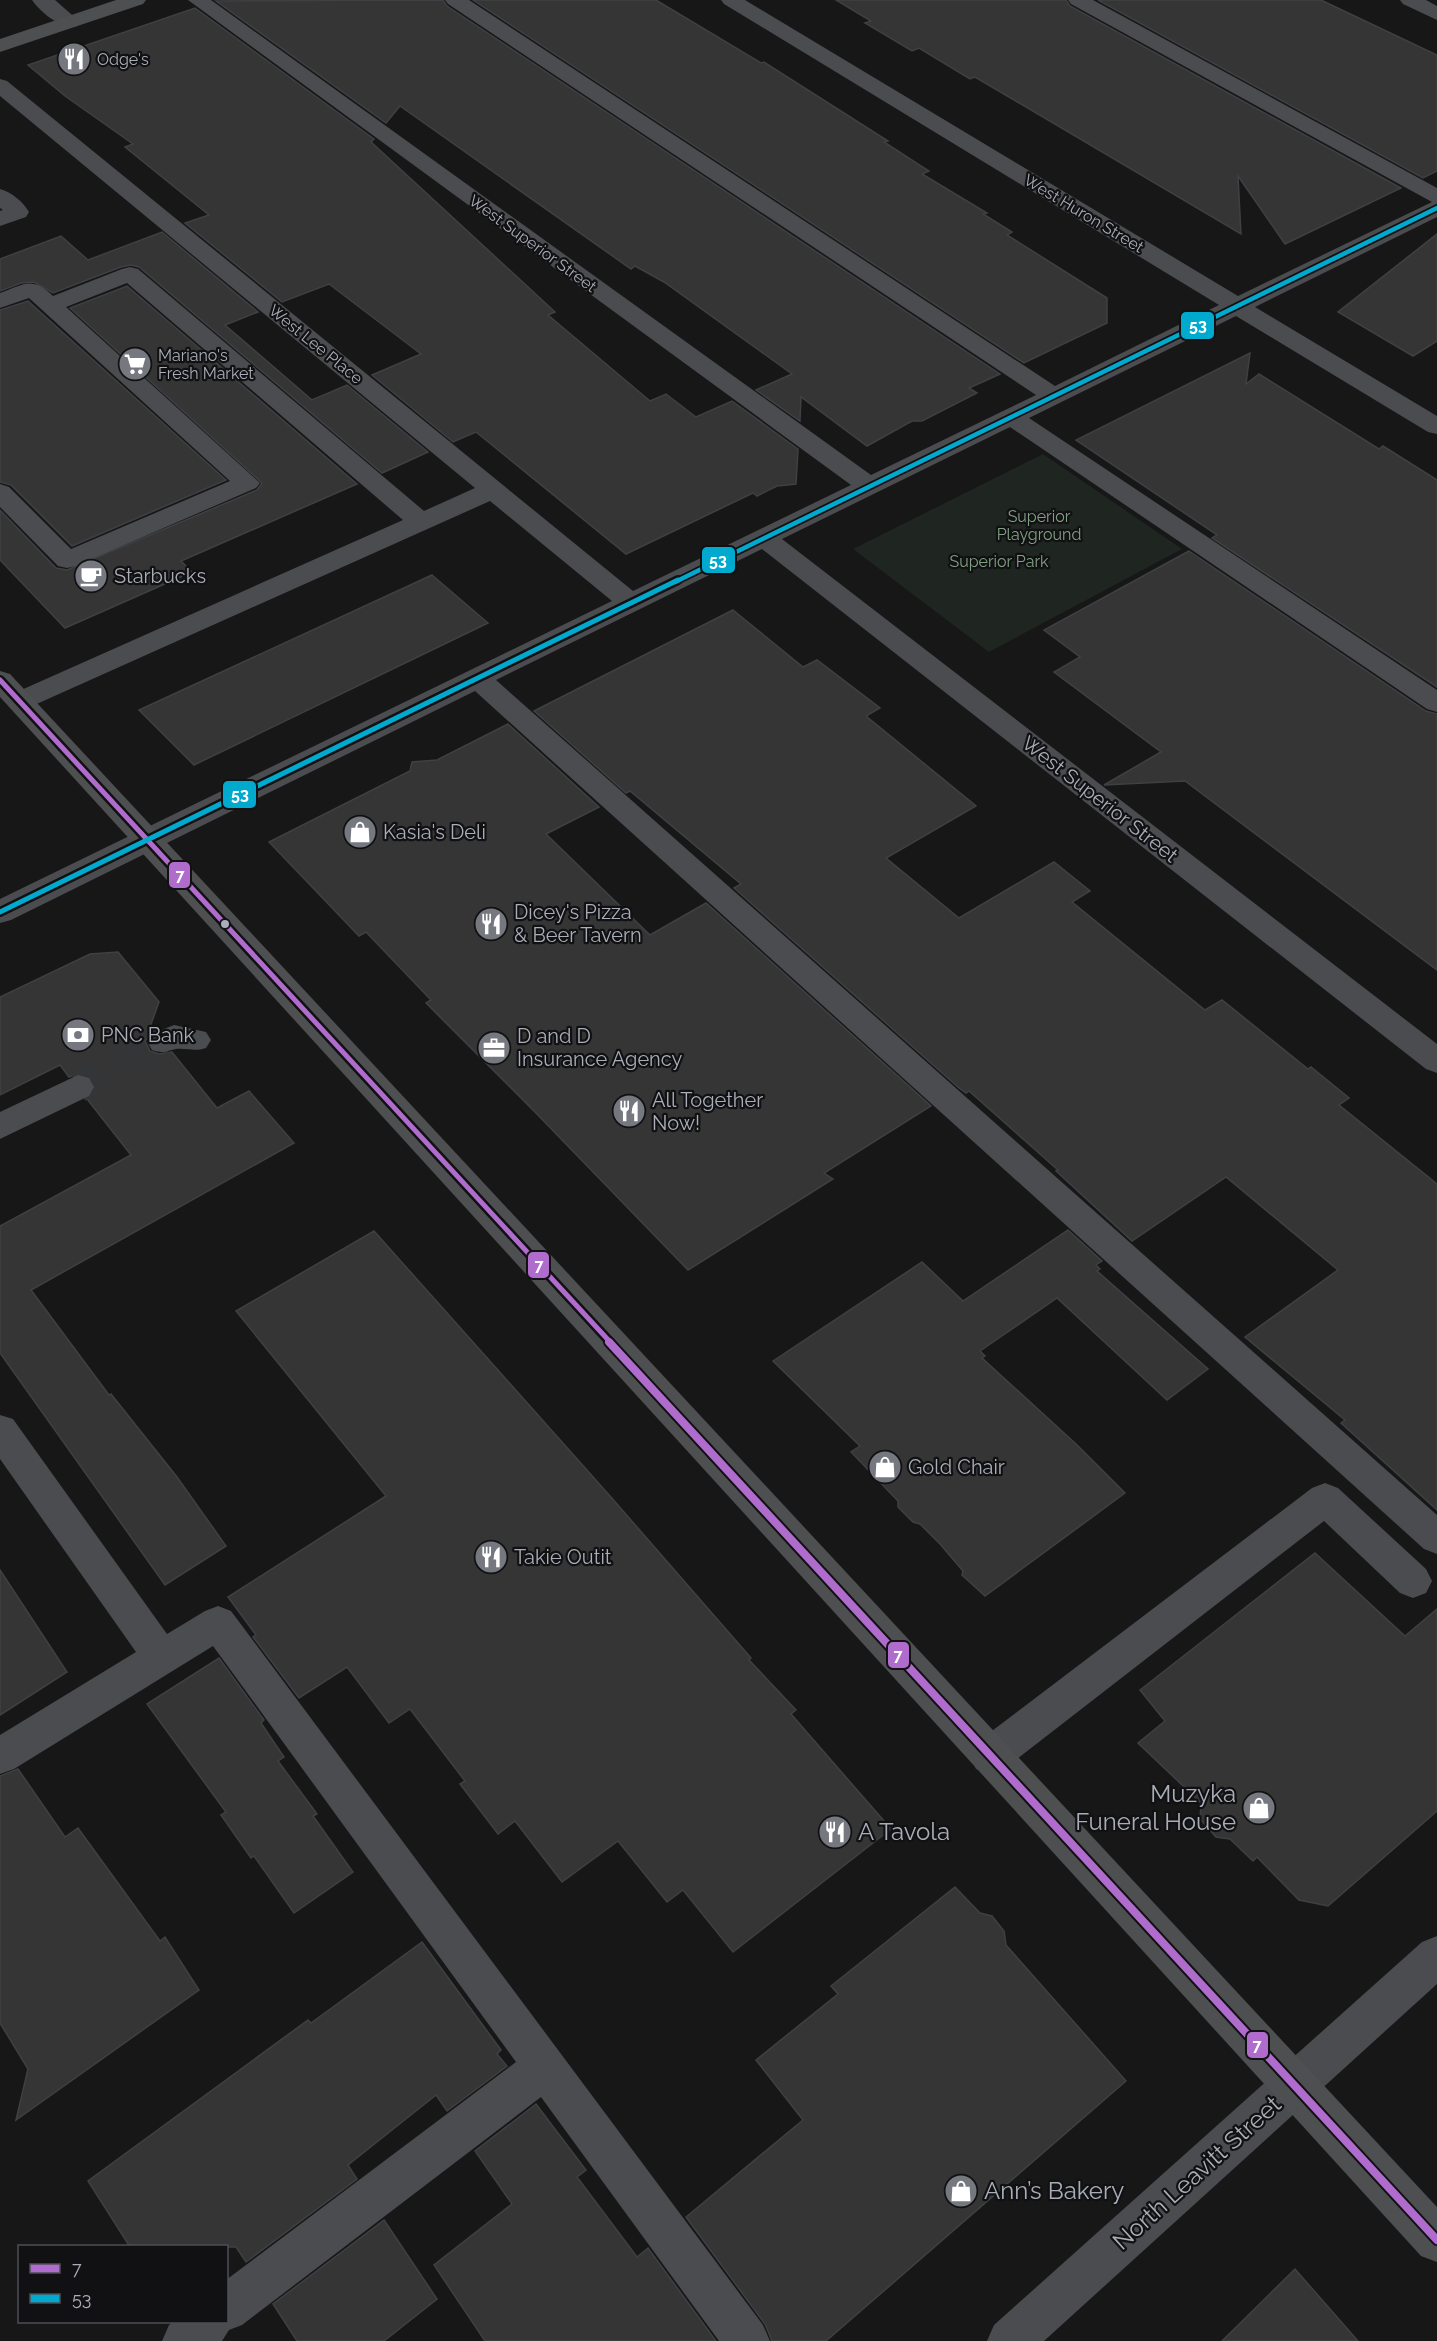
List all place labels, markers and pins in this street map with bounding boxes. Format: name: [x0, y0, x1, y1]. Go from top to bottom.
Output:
restaurant icon: Odge's: [56, 41, 92, 77]
place label: Odge's: [97, 50, 149, 69]
supermarket icon: Mariano's Fresh Market: [117, 346, 153, 382]
place label: Mariano's Fresh Market: [158, 346, 254, 383]
cafe icon: Starbucks: [73, 558, 109, 594]
place label: Starbucks: [114, 564, 206, 588]
shop icon: Kasia's Deli: [342, 814, 378, 850]
place label: Kasia's Deli: [383, 820, 486, 844]
place label: Dicey's Pizza & Beer Tavern: [514, 900, 642, 947]
restaurant icon: Dicey's Pizza & Beer Tavern: [473, 906, 509, 942]
unlabelled marker: [219, 918, 231, 930]
bank icon: PNC Bank: [60, 1017, 96, 1053]
place label: PNC Bank: [101, 1023, 195, 1047]
place label: D and D Insurance Agency: [517, 1024, 683, 1071]
office icon: D and D Insurance Agency: [476, 1030, 512, 1066]
place label: All Together Now!: [652, 1088, 763, 1135]
restaurant icon: All Together Now!: [611, 1093, 647, 1129]
shop icon: Gold Chair: [867, 1449, 903, 1485]
place label: Gold Chair: [908, 1455, 1005, 1479]
restaurant icon: Takie Outit: [473, 1539, 509, 1575]
place label: Takie Outit: [514, 1545, 612, 1569]
place label: Muzyka Funeral House: [1075, 1779, 1236, 1836]
shop icon: Muzyka Funeral House: [1241, 1790, 1277, 1826]
restaurant icon: A Tavola: [817, 1814, 853, 1850]
place label: A Tavola: [858, 1817, 950, 1846]
shop icon: Ann’s Bakery: [943, 2173, 979, 2209]
place label: Ann’s Bakery: [984, 2176, 1124, 2205]

